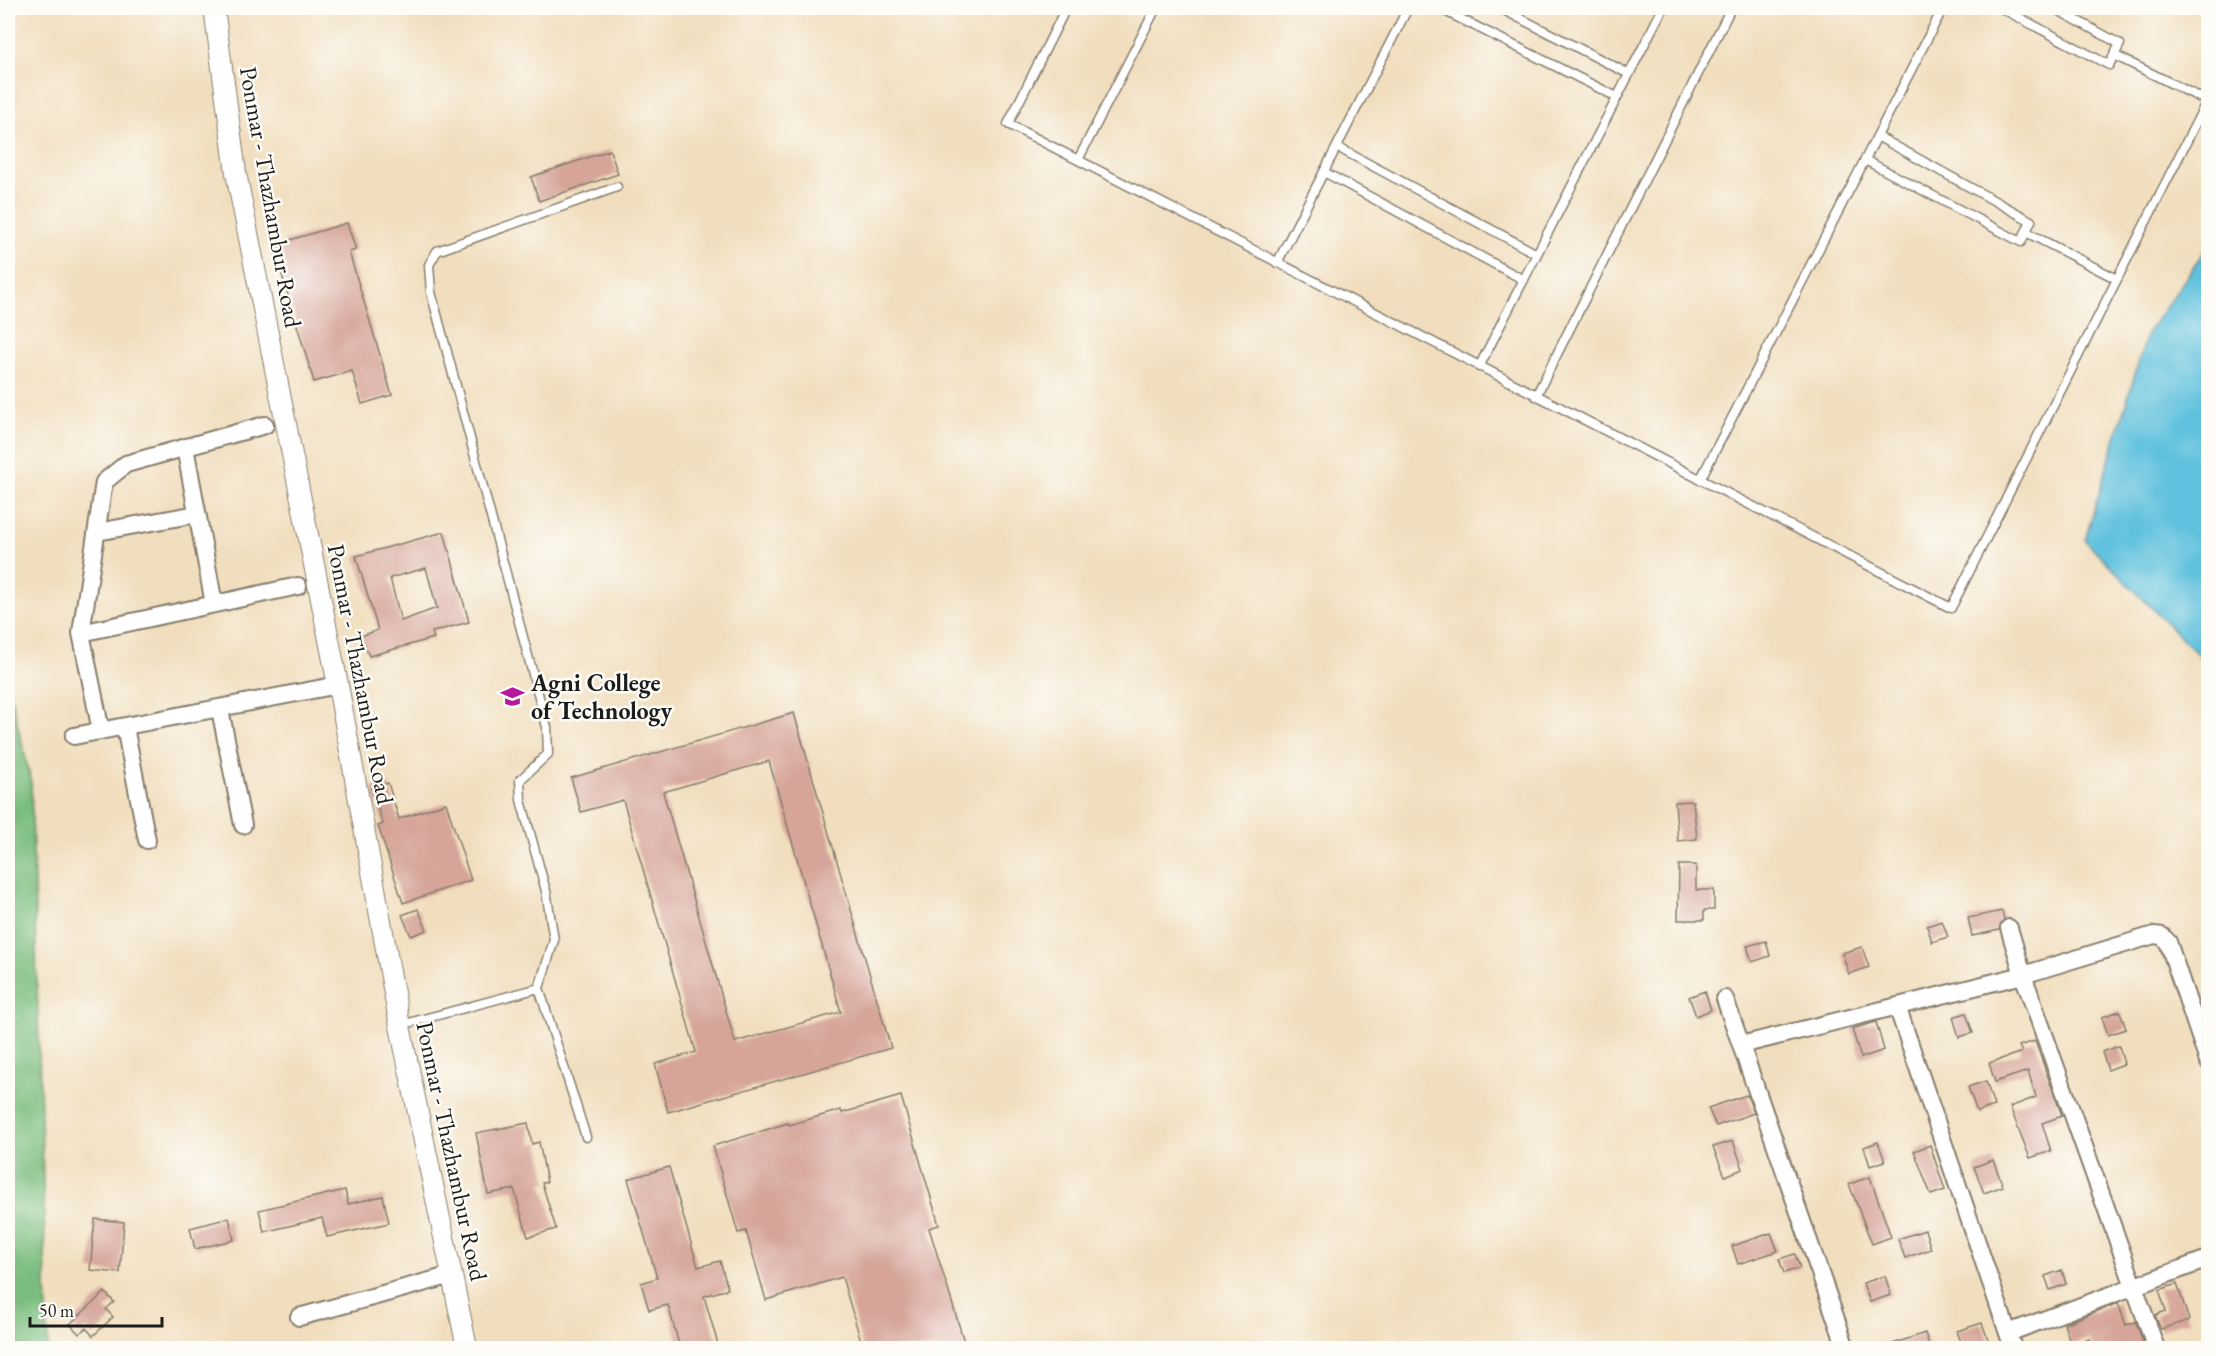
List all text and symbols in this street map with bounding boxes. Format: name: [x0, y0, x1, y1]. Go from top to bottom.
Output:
street label: Ponmar - Thazhambur Road: [233, 64, 309, 331]
street label: Ponmar - Thazhambur Road: [321, 541, 402, 808]
place label: Agni College of Technology: [530, 667, 673, 727]
school or university icon: Agni College of Technology: [500, 683, 526, 709]
street label: Ponmar - Thazhambur Road: [409, 1019, 495, 1284]
scale bar: [30, 1290, 162, 1328]
text: 50 m: [39, 1299, 74, 1322]

